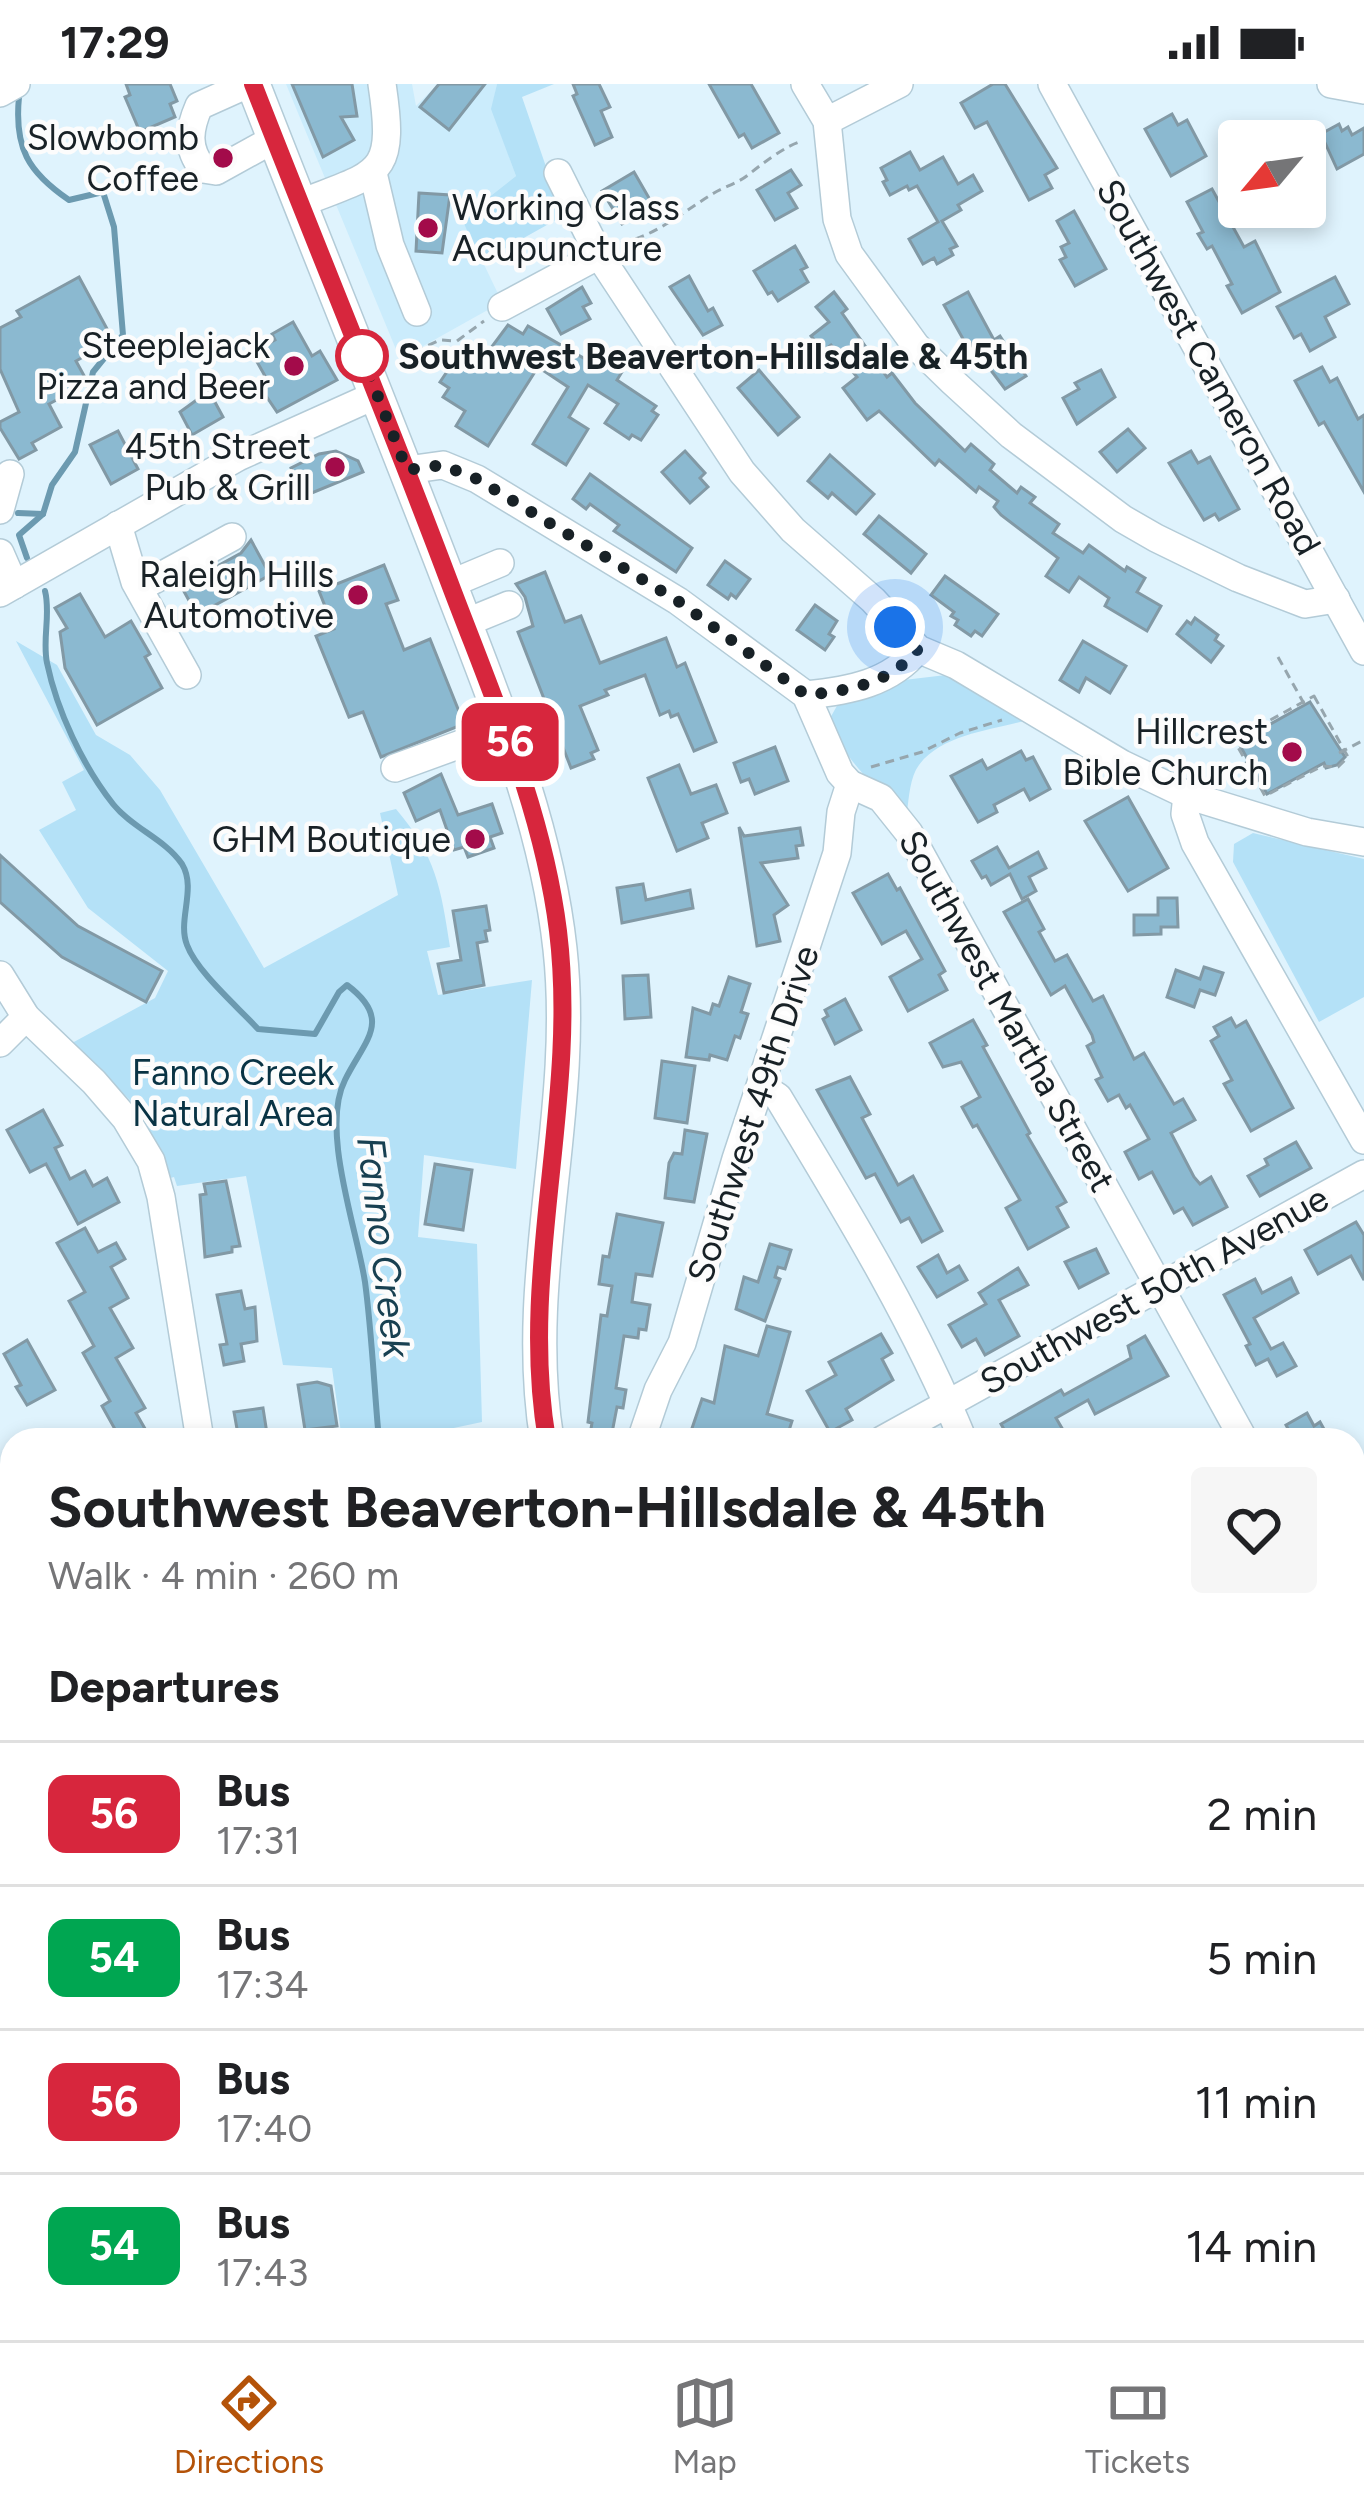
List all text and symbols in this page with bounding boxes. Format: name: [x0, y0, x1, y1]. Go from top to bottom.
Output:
text: 17:29: [60, 15, 170, 69]
place label: Slowbomb Coffee: [27, 116, 199, 200]
north arrow: [1218, 120, 1326, 228]
map controls: [1218, 120, 1326, 228]
marker: Slowbomb Coffee: [210, 145, 236, 171]
street label: Southwest Cameron Road: [1088, 172, 1330, 562]
place label: Working Class Acupuncture: [452, 186, 680, 270]
marker: Working Class Acupuncture: [415, 215, 441, 241]
place label: Steeplejack Pizza and Beer: [36, 324, 271, 408]
marker: Southwest Beaverton-Hillsdale & 45th: [337, 331, 387, 381]
place label: Southwest Beaverton-Hillsdale & 45th: [398, 335, 1028, 378]
marker: Steeplejack Pizza and Beer: [281, 353, 307, 379]
place label: 45th Street Pub & Grill: [125, 425, 311, 509]
marker: 45th Street Pub & Grill: [322, 454, 348, 480]
place label: Raleigh Hills Automotive: [139, 553, 334, 637]
marker: Raleigh Hills Automotive: [345, 582, 371, 608]
your location: [865, 597, 925, 657]
line badge: 56: [456, 703, 564, 781]
place label: Hillcrest Bible Church: [1062, 710, 1268, 794]
text: 56: [486, 716, 534, 767]
marker: Hillcrest Bible Church: [1279, 739, 1305, 765]
place label: GHM Boutique: [212, 818, 451, 861]
street label: Southwest Martha Street: [890, 823, 1124, 1199]
marker: GHM Boutique: [462, 826, 488, 852]
street label: Southwest 49th Drive: [678, 940, 828, 1288]
park label: Fanno Creek Natural Area: [132, 1051, 335, 1135]
water label: Fanno Creek: [347, 1134, 421, 1361]
street label: Southwest 50th Avenue: [972, 1176, 1336, 1404]
button: heart: [1191, 1467, 1317, 1593]
text: Southwest Beaverton-Hillsdale & 45th: [48, 1473, 1046, 1541]
text: Walk · 4 min · 260 m: [48, 1552, 399, 1599]
text: Departures: [48, 1659, 279, 1713]
text: Bus: [216, 1763, 290, 1817]
text: 2 min: [1207, 1787, 1317, 1841]
text: 56: [90, 1788, 138, 1839]
text: 17:31: [216, 1817, 300, 1864]
text: Bus: [216, 1907, 290, 1961]
text: 5 min: [1206, 1931, 1317, 1985]
text: 54: [89, 1932, 140, 1983]
text: 17:34: [216, 1961, 308, 2008]
text: Bus: [216, 2051, 290, 2105]
text: 11 min: [1195, 2075, 1317, 2129]
text: 56: [90, 2076, 138, 2127]
text: 17:40: [216, 2105, 312, 2152]
text: Bus: [216, 2195, 290, 2249]
text: 14 min: [1186, 2219, 1317, 2273]
text: 54: [89, 2220, 140, 2271]
text: 17:43: [216, 2249, 308, 2296]
tab: Directions: [174, 2370, 324, 2481]
tab: Map: [672, 2370, 738, 2481]
tab: Tickets: [1085, 2370, 1190, 2481]

